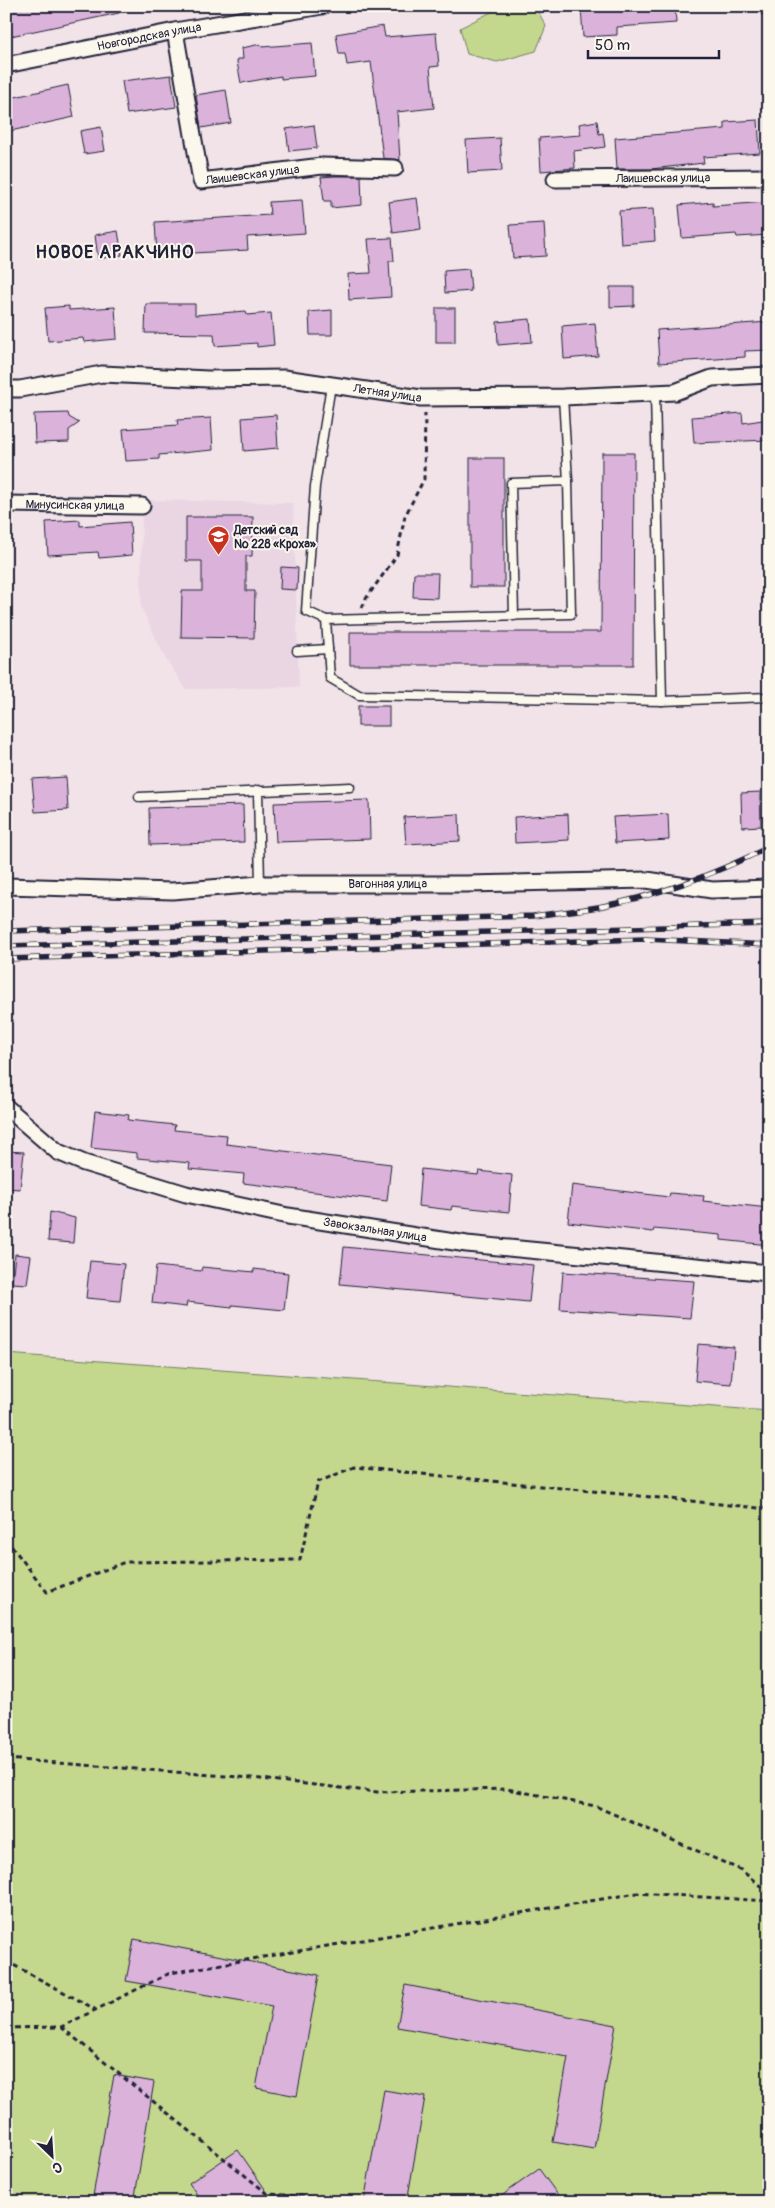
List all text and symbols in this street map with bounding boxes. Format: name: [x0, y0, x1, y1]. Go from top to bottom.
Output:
street label: Новгородская улица: [96, 19, 203, 54]
scale bar: [588, 28, 719, 60]
text: 50 m: [595, 36, 630, 55]
street label: Лаишевская улица: [204, 161, 301, 188]
street label: Лаишевская улица: [615, 170, 711, 186]
district label: НОВОЕ АРАКЧИНО: [36, 241, 194, 264]
street label: Летняя улица: [351, 381, 423, 406]
street label: Минусинская улица: [26, 497, 125, 513]
place label: Детский сад № 228 «Кроха»: [233, 523, 317, 552]
school or university icon: Детский сад № 228 «Кроха»: [206, 525, 230, 556]
street label: Вагонная улица: [348, 877, 427, 892]
street label: Завокзальная улица: [322, 1214, 428, 1245]
north arrow: [28, 2130, 78, 2180]
text: С: [49, 2158, 65, 2177]

